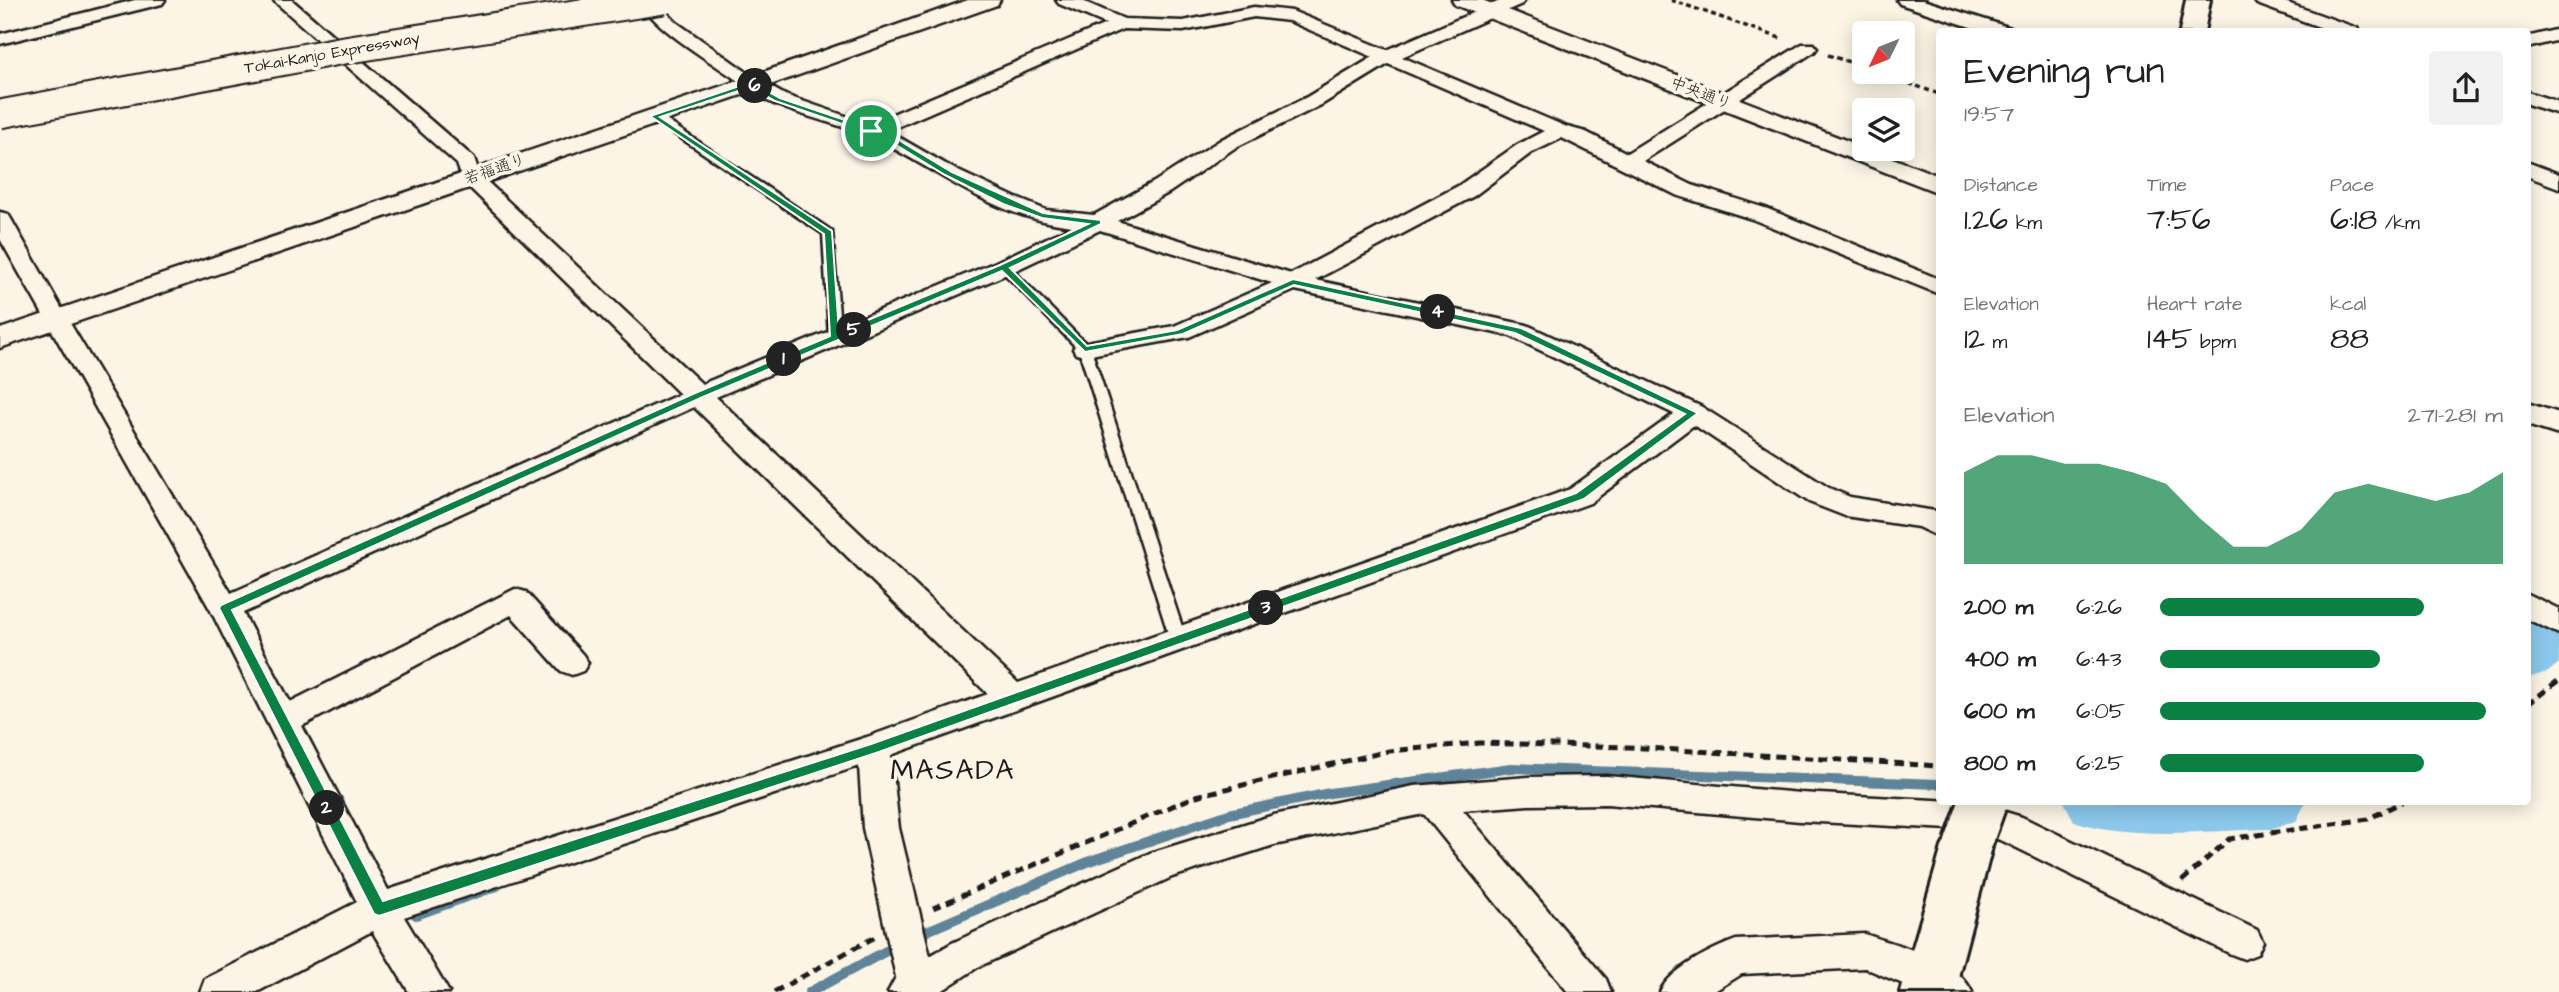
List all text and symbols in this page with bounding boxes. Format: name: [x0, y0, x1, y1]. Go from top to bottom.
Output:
north arrow: [1852, 21, 1914, 84]
map controls: [1852, 21, 1915, 161]
street label: Tokai-Kanjo Expressway: [243, 27, 422, 80]
text: Evening run: [1964, 46, 2165, 98]
button: share: [2429, 51, 2503, 125]
pin: 6: [738, 68, 772, 104]
street label: 中央通り: [1667, 71, 1735, 115]
text: 6: [749, 72, 760, 99]
button: layers: [1852, 98, 1915, 161]
text: 19:57: [1964, 98, 2014, 130]
pin: [841, 101, 901, 161]
icon: arrive: [852, 112, 890, 150]
street label: 若福通り: [461, 148, 529, 190]
text: Distance: [1964, 172, 2038, 199]
text: Time: [2147, 172, 2187, 199]
text: Pace: [2330, 172, 2374, 199]
text: 1.26: [1964, 199, 2008, 241]
text: 7:56: [2147, 199, 2211, 241]
text: 6:18: [2330, 199, 2377, 241]
text: km: [2008, 210, 2042, 237]
text: /km: [2377, 210, 2420, 237]
text: Elevation: [1964, 291, 2039, 318]
text: Heart rate: [2147, 291, 2242, 318]
text: kcal: [2330, 291, 2366, 318]
pin: 4: [1420, 294, 1456, 330]
text: 4: [1431, 298, 1444, 325]
pin: 5: [836, 312, 872, 348]
text: 5: [847, 316, 860, 343]
text: 12: [1964, 318, 1985, 360]
text: 145: [2147, 318, 2193, 360]
text: 88: [2330, 318, 2369, 360]
text: m: [1985, 329, 2007, 356]
text: bpm: [2193, 329, 2236, 356]
pin: 1: [766, 342, 802, 376]
text: 1: [782, 345, 785, 372]
text: Elevation: [1964, 399, 2055, 431]
text: 271–281 m: [2407, 399, 2503, 431]
pin: 3: [1248, 590, 1284, 626]
text: 200 m: [1964, 591, 2033, 623]
text: 6:26: [2076, 591, 2122, 623]
text: 3: [1261, 594, 1270, 621]
text: 400 m: [1964, 643, 2036, 675]
text: 6:43: [2076, 643, 2122, 675]
text: 600 m: [1964, 695, 2035, 727]
text: 6:05: [2076, 695, 2125, 727]
text: 800 m: [1964, 747, 2035, 779]
text: 6:25: [2076, 747, 2124, 779]
district label: MASADA: [890, 751, 1016, 790]
pin: 2: [310, 790, 344, 826]
text: 2: [321, 794, 332, 821]

